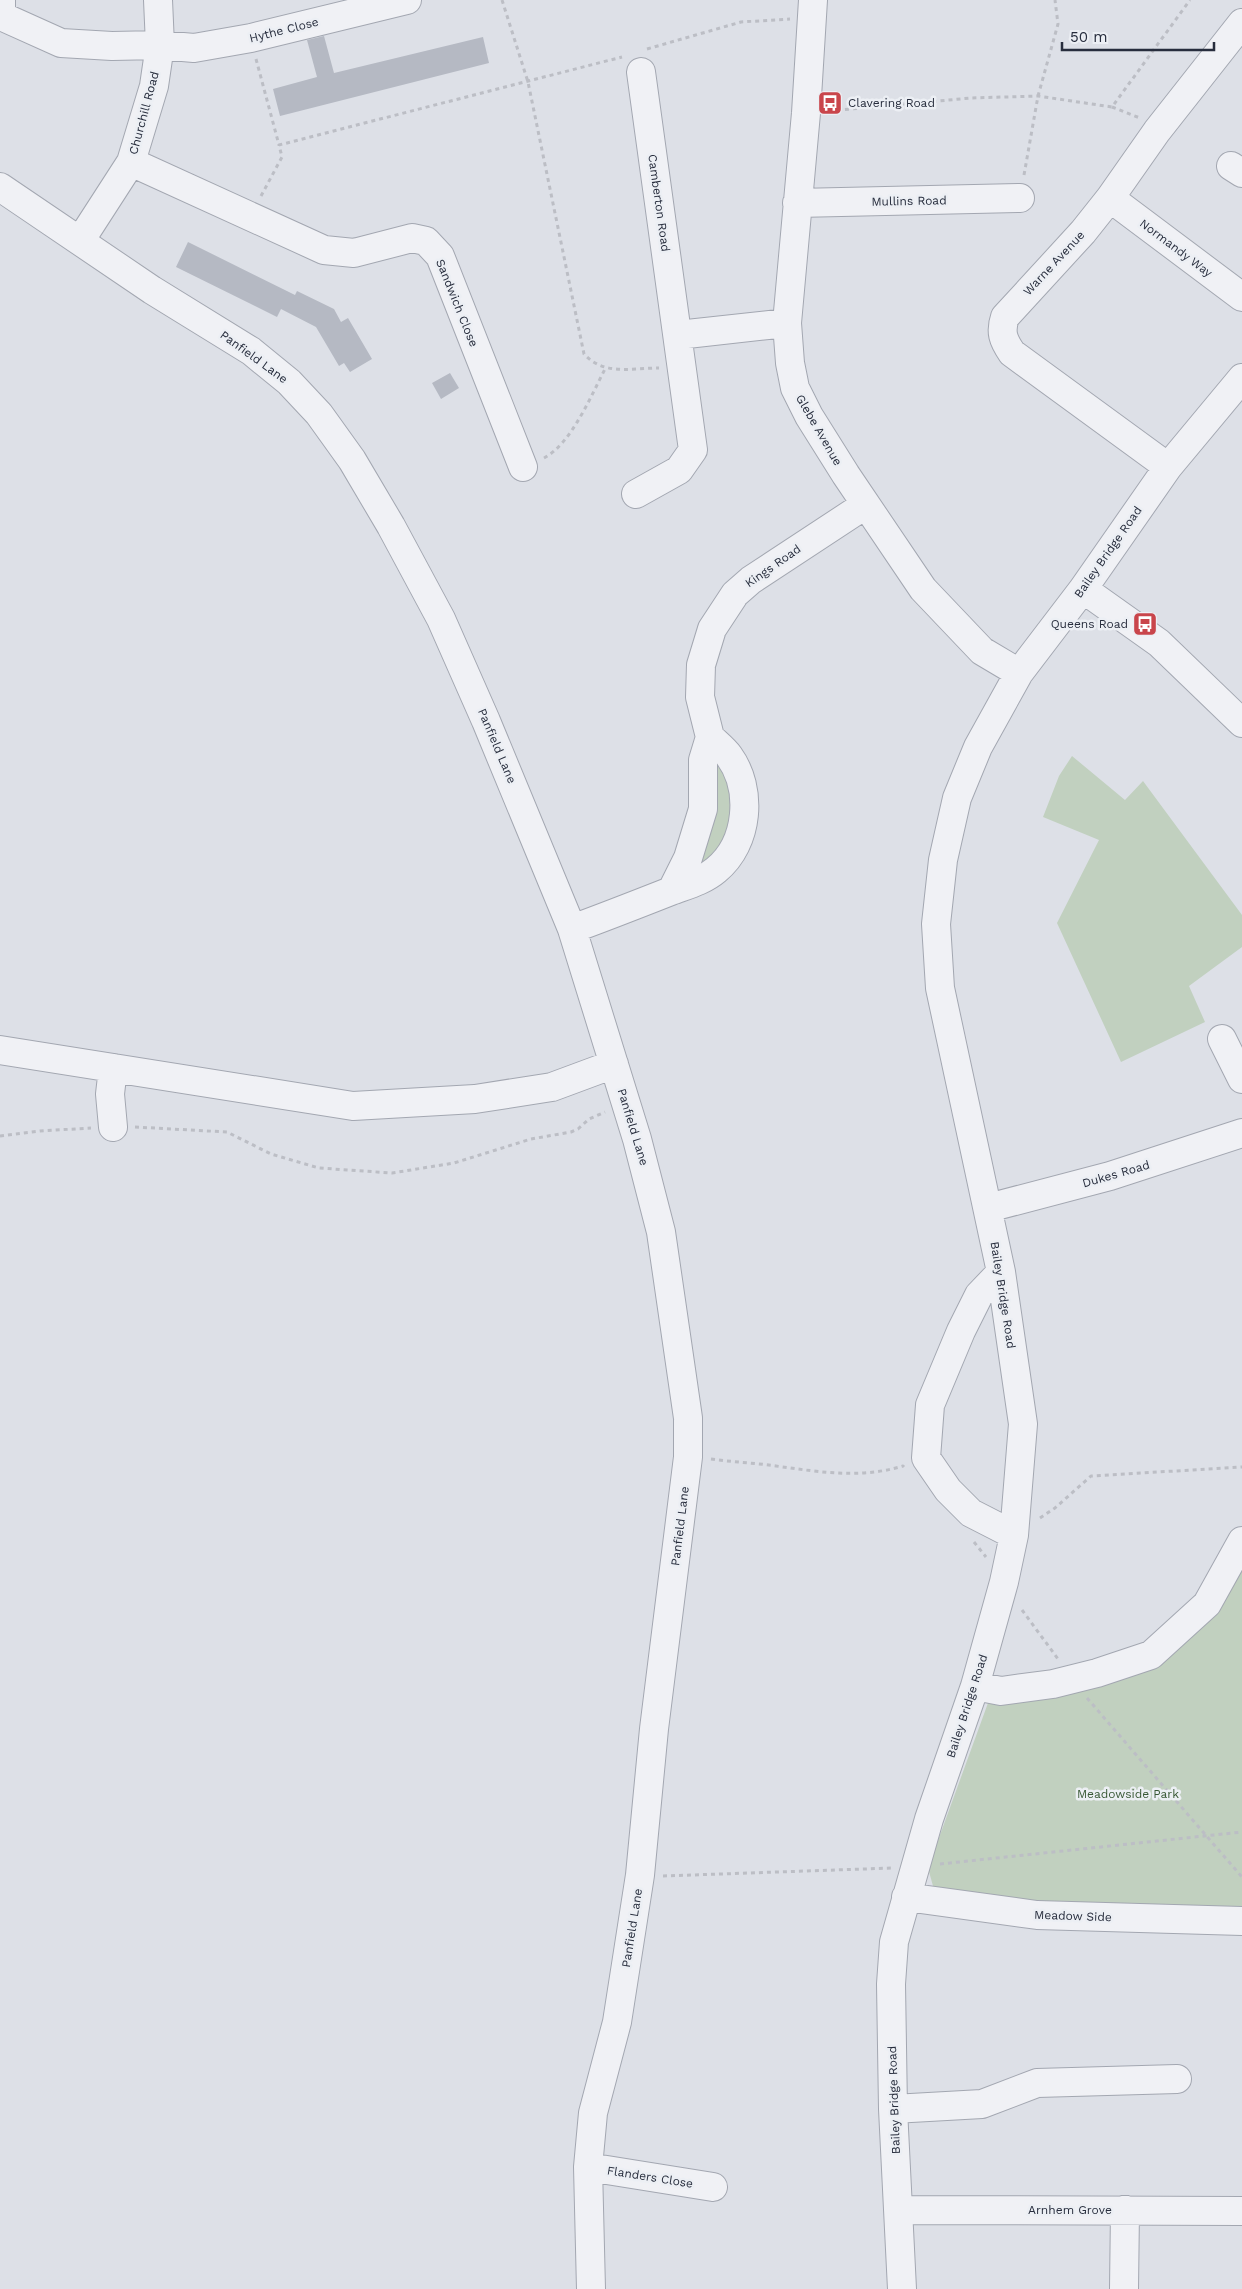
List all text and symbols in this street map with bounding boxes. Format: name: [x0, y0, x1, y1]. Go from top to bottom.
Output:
street label: Hythe Close: [248, 15, 320, 45]
scale bar: [1062, 20, 1214, 52]
text: 50 m: [1070, 28, 1107, 46]
street label: Churchill Road: [126, 70, 162, 156]
bus stop icon: Clavering Road: [817, 90, 843, 116]
place label: Clavering Road: [848, 96, 935, 110]
street label: Camberton Road: [645, 153, 673, 253]
street label: Mullins Road: [871, 193, 947, 209]
street label: Normandy Way: [1137, 216, 1216, 280]
street label: Warne Avenue: [1021, 228, 1088, 298]
street label: Sandwich Close: [433, 257, 481, 349]
street label: Panfield Lane: [218, 328, 290, 386]
street label: Glebe Avenue: [793, 392, 845, 468]
street label: Bailey Bridge Road: [1071, 504, 1145, 600]
street label: Kings Road: [743, 542, 803, 590]
bus stop icon: Queens Road: [1132, 611, 1158, 637]
place label: Queens Road: [1051, 617, 1128, 631]
street label: Panfield Lane: [475, 706, 519, 786]
street label: Panfield Lane: [615, 1087, 651, 1167]
street label: Dukes Road: [1081, 1158, 1151, 1190]
street label: Bailey Bridge Road: [988, 1240, 1018, 1350]
street label: Panfield Lane: [668, 1485, 692, 1567]
street label: Bailey Bridge Road: [944, 1652, 990, 1760]
park label: Meadowside Park: [1077, 1787, 1179, 1801]
street label: Panfield Lane: [619, 1887, 645, 1969]
street label: Meadow Side: [1034, 1908, 1112, 1924]
street label: Bailey Bridge Road: [885, 2046, 903, 2154]
street label: Flanders Close: [606, 2163, 694, 2191]
street label: Arnhem Grove: [1028, 2203, 1112, 2217]

